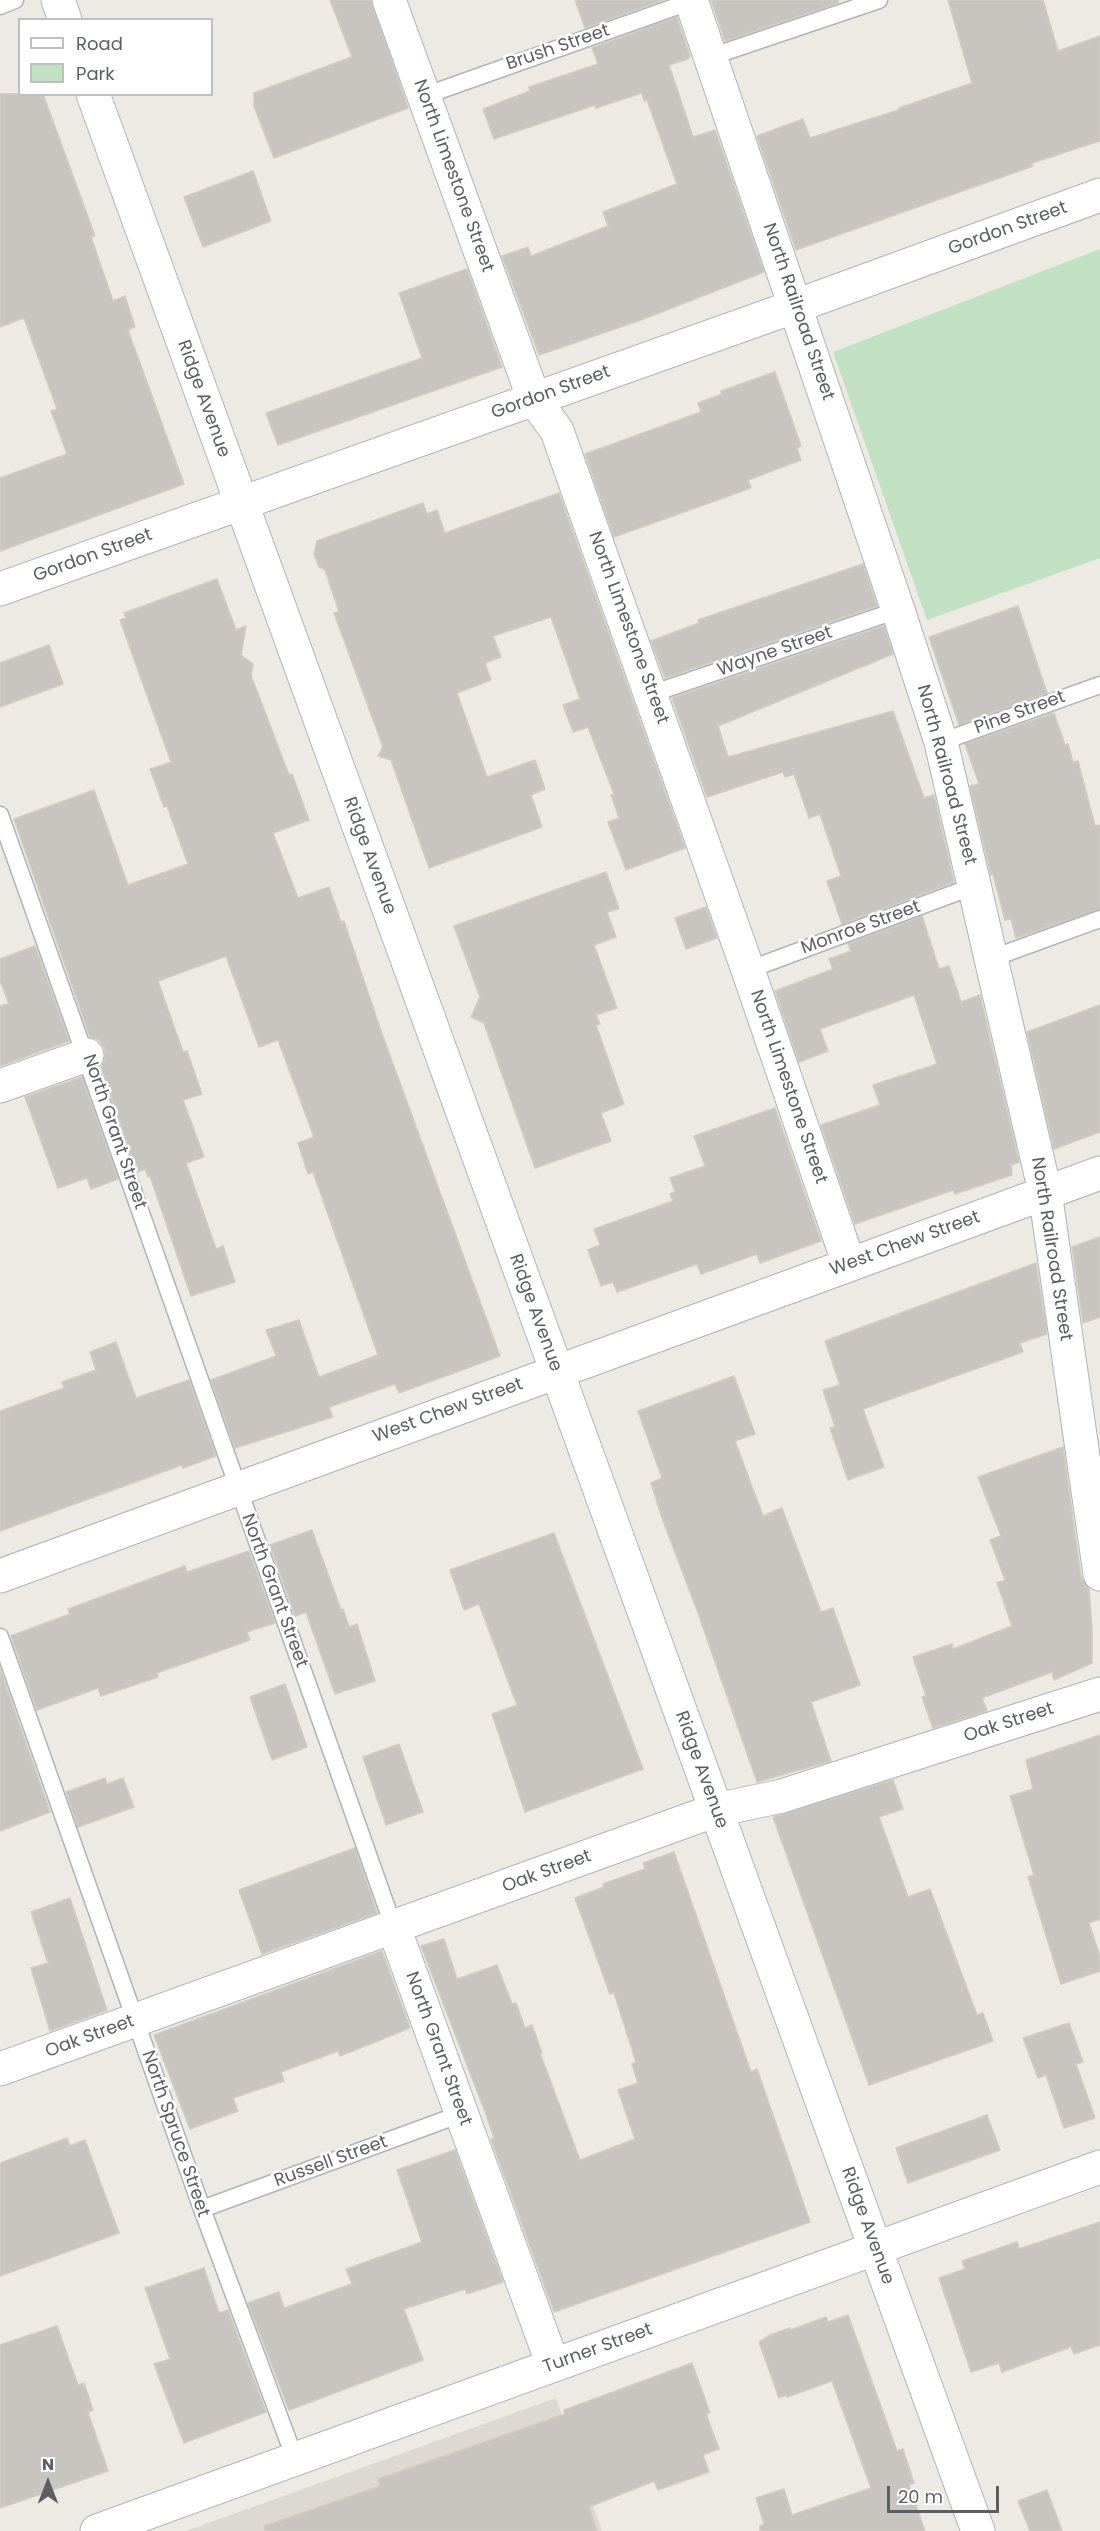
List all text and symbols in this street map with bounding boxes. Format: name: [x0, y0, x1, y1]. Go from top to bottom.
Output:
legend: [18, 18, 213, 96]
street label: Brush Street: [504, 20, 612, 76]
text: Road: [76, 31, 123, 56]
text: Park: [76, 61, 115, 86]
street label: North Limestone Street: [408, 77, 498, 275]
street label: Gordon Street: [946, 197, 1070, 261]
street label: North Railroad Street: [758, 221, 838, 403]
street label: Ridge Avenue: [172, 337, 234, 461]
street label: Gordon Street: [489, 361, 613, 425]
street label: Gordon Street: [31, 524, 155, 588]
street label: North Limestone Street: [583, 529, 673, 727]
street label: Wayne Street: [715, 622, 835, 682]
street label: North Railroad Street: [912, 682, 980, 868]
street label: Pine Street: [972, 687, 1068, 739]
street label: Ridge Avenue: [338, 794, 400, 918]
street label: Monroe Street: [798, 896, 924, 960]
street label: North Limestone Street: [745, 987, 831, 1187]
street label: North Grant Street: [77, 1052, 151, 1212]
street label: North Railroad Street: [1026, 1156, 1076, 1342]
street label: West Chew Street: [827, 1207, 983, 1281]
street label: Ridge Avenue: [504, 1251, 566, 1375]
street label: West Chew Street: [370, 1374, 526, 1448]
street label: North Grant Street: [236, 1511, 312, 1671]
street label: Oak Street: [961, 1698, 1057, 1748]
street label: Ridge Avenue: [670, 1708, 732, 1832]
street label: Oak Street: [500, 1846, 594, 1898]
street label: North Grant Street: [400, 1969, 476, 2129]
street label: Oak Street: [43, 2011, 137, 2063]
street label: North Spruce Street: [136, 2048, 214, 2220]
street label: Russell Street: [271, 2132, 391, 2192]
street label: Ridge Avenue: [836, 2164, 898, 2288]
street label: Turner Street: [540, 2319, 656, 2379]
north arrow: [18, 2453, 78, 2513]
text: N: [42, 2453, 54, 2476]
scale bar: [890, 2474, 1002, 2512]
text: 20 m: [898, 2484, 943, 2509]

